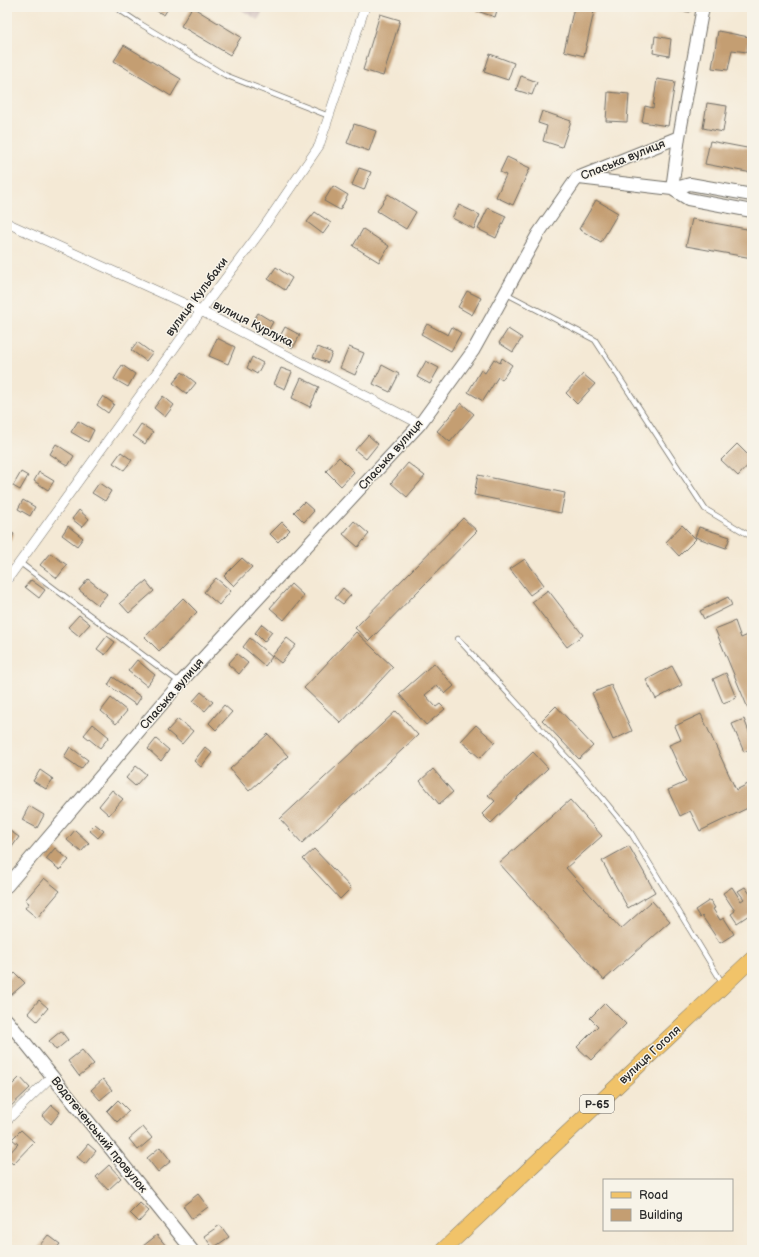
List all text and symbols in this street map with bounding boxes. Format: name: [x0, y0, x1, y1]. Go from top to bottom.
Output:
street label: Спаська вулиця: [579, 136, 668, 184]
street label: вулиця Кульбаки: [162, 255, 232, 339]
street label: вулиця Курлука: [210, 297, 296, 351]
street label: Спаська вулиця: [355, 416, 427, 493]
street label: Спаська вулиця: [137, 655, 207, 733]
street label: вулиця Гоголя: [616, 1022, 684, 1087]
street label: Водотеченський провулок: [48, 1074, 151, 1197]
road number: Р-65: [580, 1095, 614, 1113]
legend: [603, 1179, 733, 1231]
text: Road: [639, 1188, 668, 1203]
text: Building: [639, 1208, 683, 1223]

